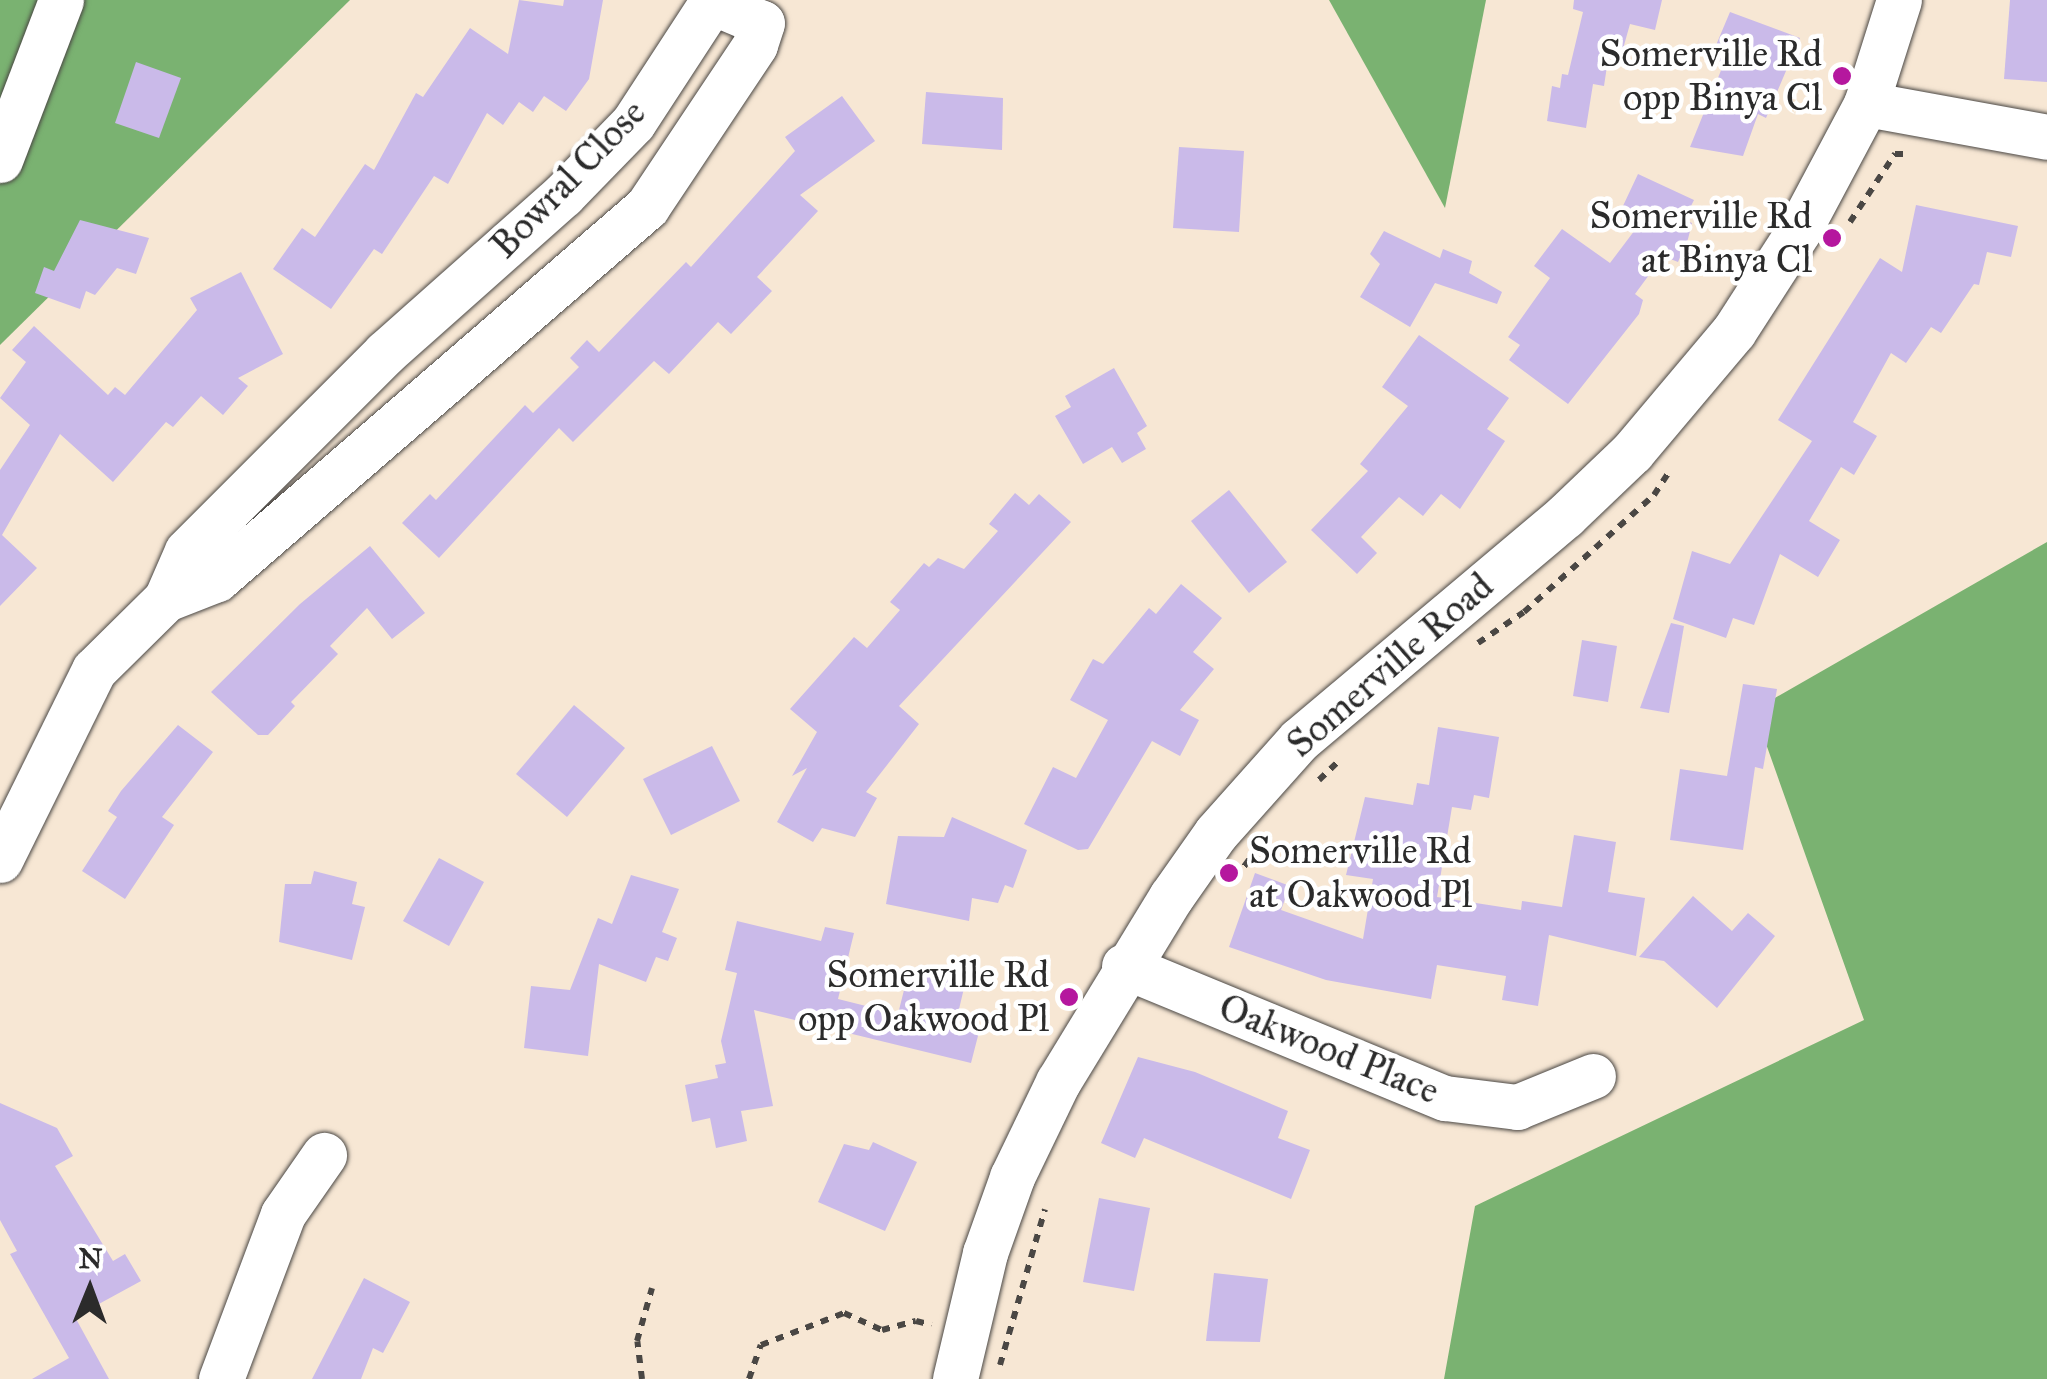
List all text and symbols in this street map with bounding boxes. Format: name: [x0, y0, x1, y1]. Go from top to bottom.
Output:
place label: Somerville Rd opp Binya Cl: [1600, 31, 1822, 120]
marker: Somerville Rd opp Binya Cl: [1831, 65, 1853, 87]
street label: Bowral Close: [481, 90, 655, 268]
place label: Somerville Rd at Binya Cl: [1590, 193, 1812, 282]
marker: Somerville Rd at Binya Cl: [1821, 227, 1843, 249]
street label: Somerville Road: [1278, 563, 1502, 767]
place label: Somerville Rd at Oakwood Pl: [1249, 828, 1472, 918]
marker: Somerville Rd at Oakwood Pl: [1218, 862, 1240, 884]
place label: Somerville Rd opp Oakwood Pl: [798, 952, 1049, 1042]
street label: Oakwood Place: [1212, 984, 1446, 1114]
marker: Somerville Rd opp Oakwood Pl: [1058, 986, 1080, 1008]
north arrow: [40, 1239, 140, 1339]
text: N: [78, 1241, 103, 1276]

